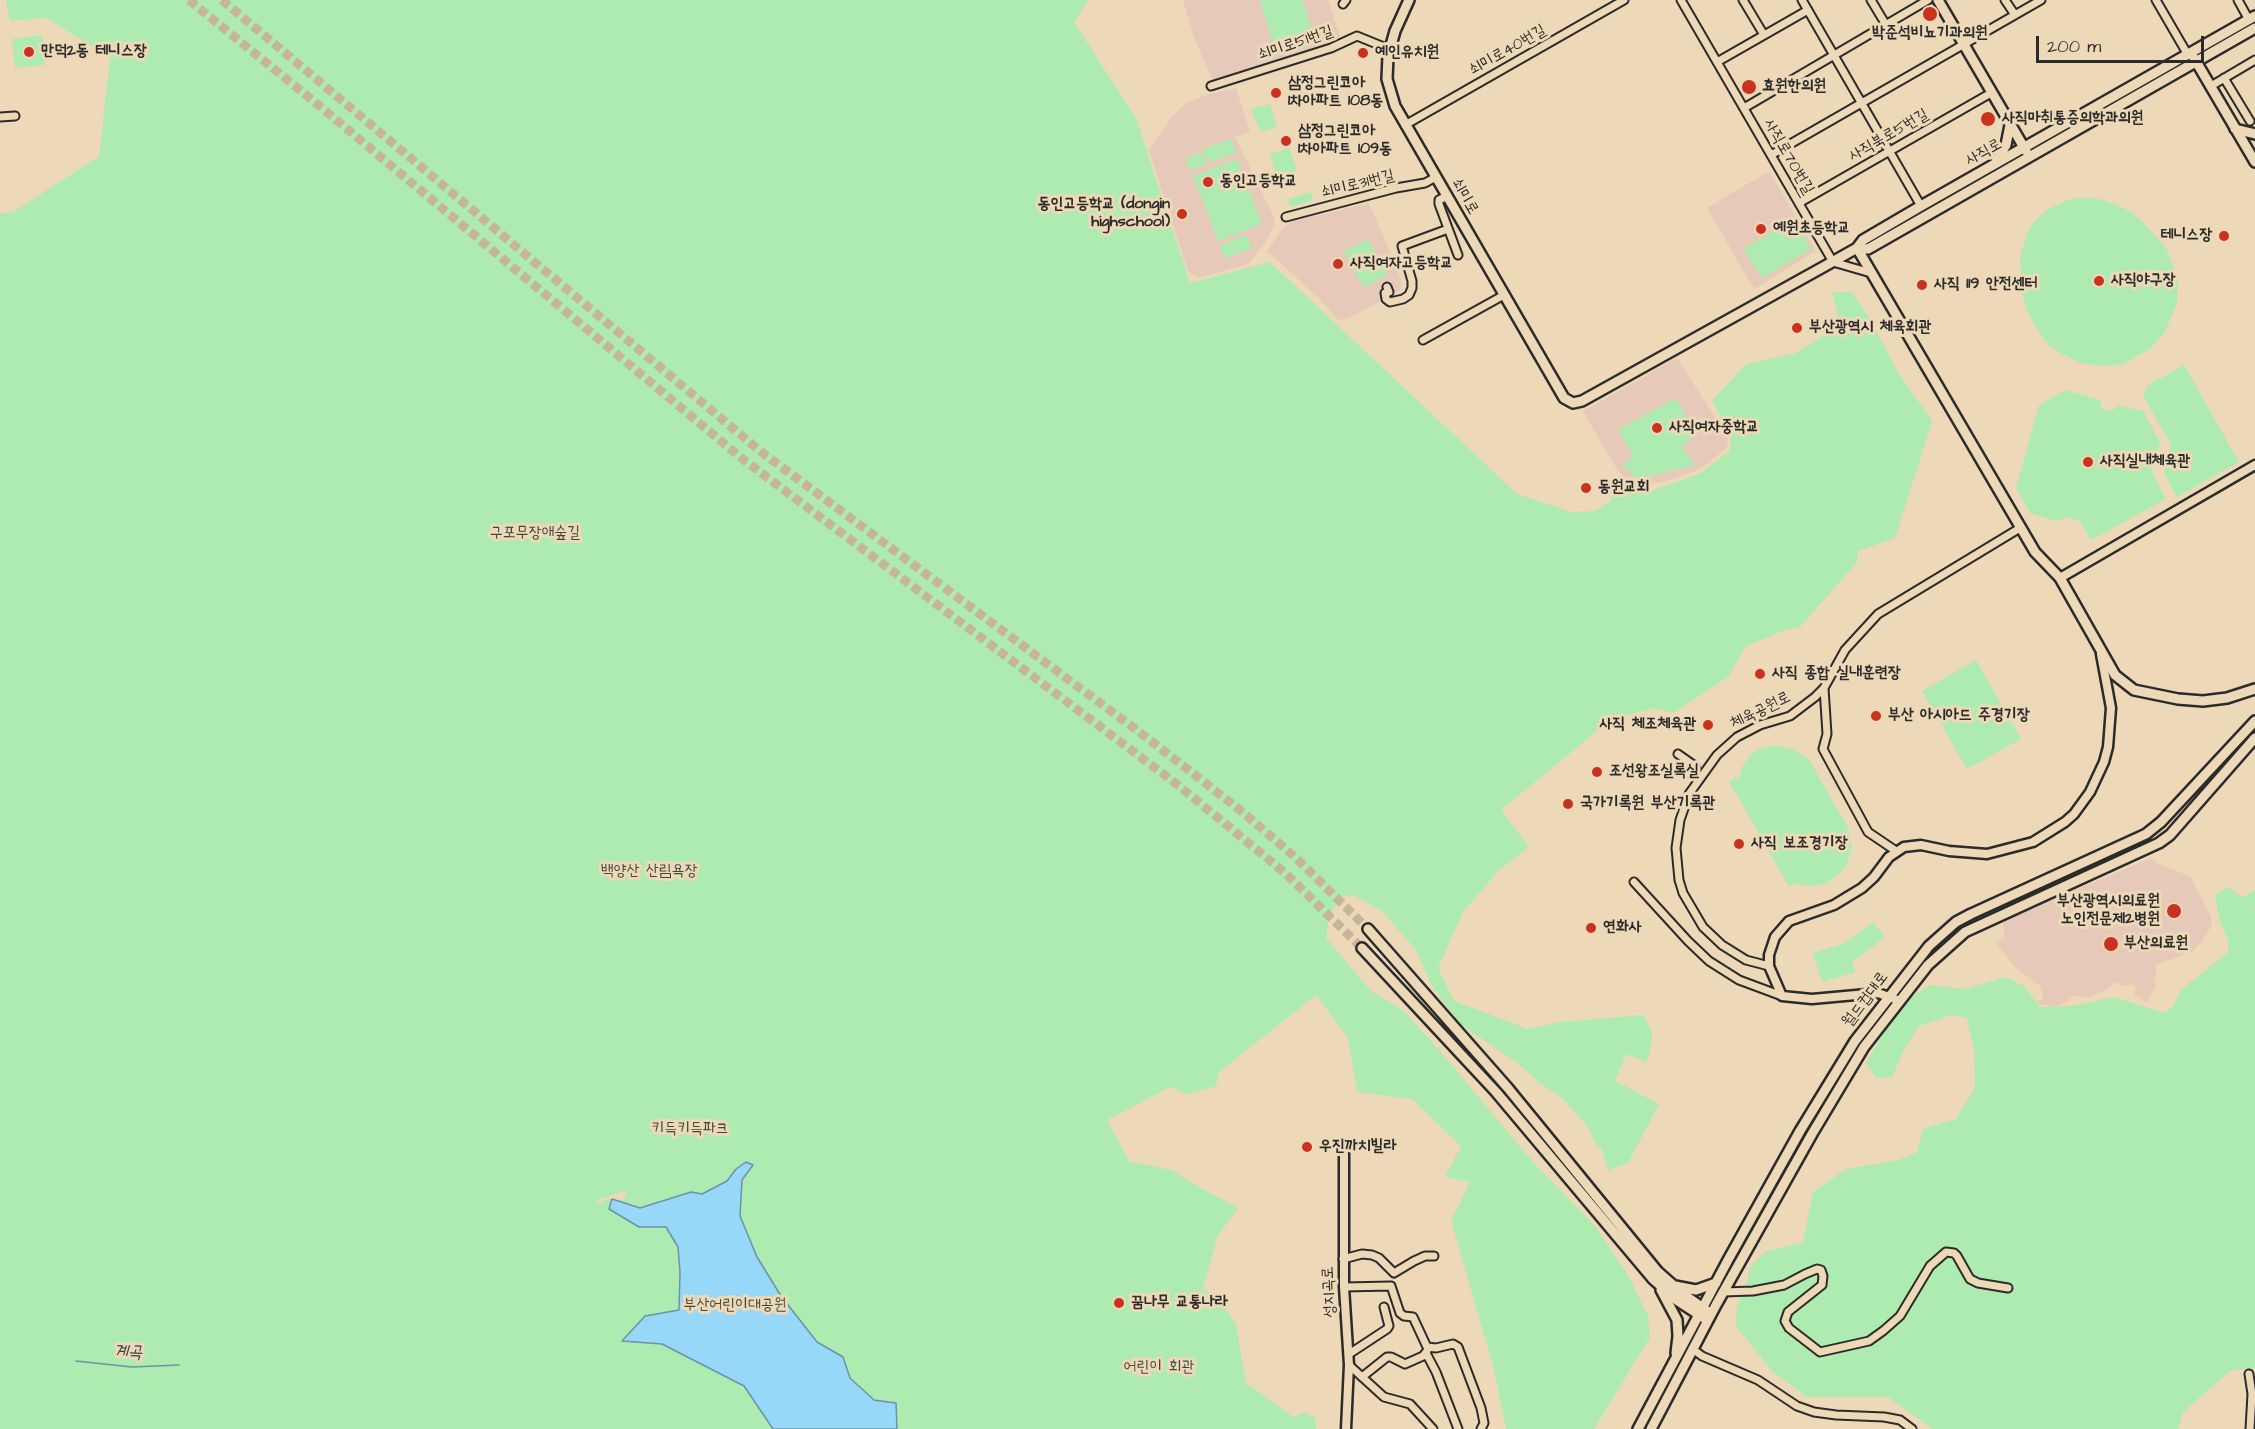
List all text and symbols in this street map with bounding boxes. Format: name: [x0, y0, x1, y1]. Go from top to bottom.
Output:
marker: 박준석비뇨기과의원: [1921, 5, 1939, 23]
street label: 쇠미로40번길: [1466, 21, 1550, 81]
street label: 쇠미로51번길: [1256, 22, 1336, 66]
place label: 박준석비뇨기과의원: [1872, 24, 1988, 44]
scale bar: [2039, 24, 2207, 62]
text: 200 m: [2047, 34, 2101, 59]
place label: 만덕2동 테니스장: [41, 42, 147, 62]
place label: 예인유치원: [1375, 43, 1439, 63]
marker: 만덕2동 테니스장: [22, 45, 36, 59]
marker: 예인유치원: [1356, 46, 1370, 60]
place label: 삼정그린코아 1차아파트 108동: [1288, 74, 1383, 112]
place label: 효원한의원: [1762, 77, 1826, 97]
marker: 효원한의원: [1740, 78, 1758, 96]
marker: 삼정그린코아 1차아파트 108동: [1269, 86, 1283, 100]
street label: 사직북로5번길: [1846, 106, 1932, 166]
place label: 사직마취통증의학과의원: [2002, 109, 2144, 129]
marker: 사직마취통증의학과의원: [1979, 110, 1997, 128]
street label: 사직로70번길: [1759, 116, 1817, 198]
place label: 삼정그린코아 1차아파트 109동: [1298, 122, 1392, 160]
marker: 삼정그린코아 1차아파트 109동: [1279, 134, 1293, 148]
street label: 사직로: [1962, 135, 2006, 171]
street label: 쇠미로31번길: [1320, 167, 1396, 203]
place label: 동인고등학교: [1220, 172, 1297, 192]
marker: 동인고등학교: [1201, 175, 1215, 189]
street label: 쇠미로: [1446, 175, 1482, 219]
place label: 동인고등학교 (dongin highschool): [1038, 195, 1170, 233]
marker: 동인고등학교 (dongin highschool): [1175, 207, 1189, 221]
place label: 예원초등학교: [1773, 219, 1850, 239]
marker: 예원초등학교: [1754, 222, 1768, 236]
place label: 테니스장: [2160, 226, 2212, 246]
marker: 테니스장: [2217, 229, 2231, 243]
place label: 사직여자고등학교: [1350, 254, 1453, 274]
marker: 사직여자고등학교: [1331, 257, 1345, 271]
place label: 사직야구장: [2111, 271, 2175, 291]
marker: 사직야구장: [2092, 274, 2106, 288]
place label: 사직 119 안전센터: [1934, 275, 2037, 295]
marker: 사직 119 안전센터: [1915, 278, 1929, 292]
place label: 부산광역시 체육회관: [1809, 318, 1931, 338]
marker: 부산광역시 체육회관: [1790, 321, 1804, 335]
place label: 사직여자중학교: [1669, 418, 1759, 438]
marker: 사직여자중학교: [1650, 421, 1664, 435]
place label: 사직실내체육관: [2100, 452, 2190, 472]
marker: 사직실내체육관: [2081, 455, 2095, 469]
place label: 동원교회: [1598, 478, 1649, 498]
marker: 동원교회: [1579, 481, 1593, 495]
park label: 구포무장애숲길: [490, 524, 580, 544]
place label: 사직 종합 실내훈련장: [1772, 664, 1901, 684]
marker: 사직 종합 실내훈련장: [1753, 667, 1767, 681]
street label: 체육공원로: [1728, 688, 1794, 734]
place label: 부산 아시아드 주경기장: [1888, 706, 2030, 726]
marker: 부산 아시아드 주경기장: [1869, 709, 1883, 723]
place label: 사직 체조체육관: [1599, 715, 1696, 735]
marker: 사직 체조체육관: [1701, 718, 1715, 732]
place label: 조선왕조실록실: [1609, 762, 1699, 782]
marker: 조선왕조실록실: [1590, 765, 1604, 779]
place label: 국가기록원 부산기록관: [1580, 794, 1715, 814]
marker: 국가기록원 부산기록관: [1561, 797, 1575, 811]
place label: 사직 보조경기장: [1751, 834, 1848, 854]
marker: 사직 보조경기장: [1732, 837, 1746, 851]
park label: 백양산 산림욕장: [601, 862, 697, 882]
place label: 부산광역시의료원 노인전문제2병원: [2057, 892, 2160, 930]
marker: 부산광역시의료원 노인전문제2병원: [2165, 902, 2183, 920]
place label: 연화사: [1603, 918, 1642, 938]
marker: 연화사: [1584, 921, 1598, 935]
place label: 부산의료원: [2124, 934, 2188, 954]
marker: 부산의료원: [2102, 935, 2120, 953]
street label: 월드컵대로: [1839, 969, 1893, 1031]
park label: 키득키득파크: [651, 1120, 729, 1140]
place label: 우진까치빌라: [1319, 1137, 1396, 1157]
marker: 우진까치빌라: [1300, 1140, 1314, 1154]
street label: 성지곡로: [1319, 1266, 1341, 1318]
place label: 꿈나무 교통나라: [1131, 1293, 1228, 1313]
park label: 부산어린이대공원: [684, 1296, 786, 1316]
marker: 꿈나무 교통나라: [1112, 1296, 1126, 1310]
water label: 계곡: [113, 1342, 143, 1364]
park label: 어린이 회관: [1124, 1358, 1194, 1378]

